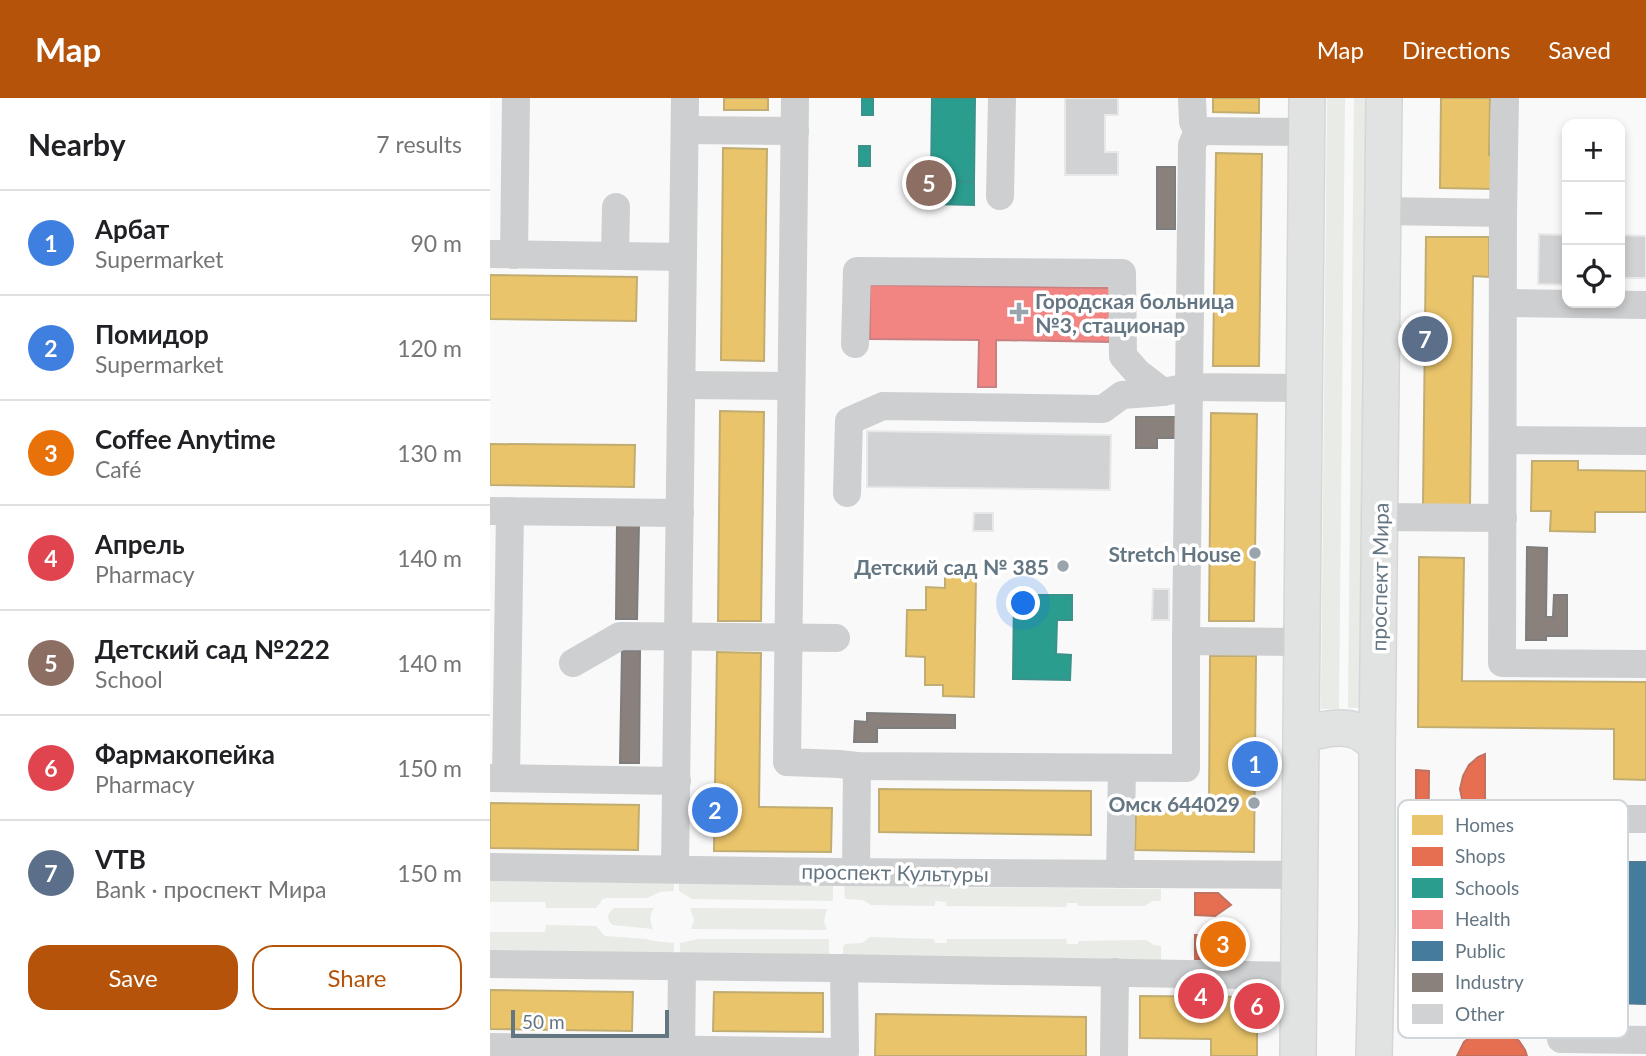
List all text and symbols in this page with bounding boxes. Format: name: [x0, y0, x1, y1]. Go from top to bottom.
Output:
text: Map: [35, 29, 101, 69]
text: Map: [1317, 35, 1364, 64]
text: Directions: [1402, 35, 1510, 64]
text: Saved: [1548, 35, 1611, 64]
map controls: [1562, 119, 1625, 308]
button: +: [1562, 119, 1625, 182]
text: Nearby: [28, 126, 126, 162]
text: 7 results: [376, 130, 462, 158]
pin: 5: [906, 157, 952, 209]
button: −: [1562, 182, 1625, 245]
text: Арбат: [95, 213, 169, 245]
text: 1: [44, 229, 58, 257]
text: 90 m: [411, 229, 462, 257]
text: Supermarket: [95, 245, 224, 273]
button: locate: [1562, 245, 1625, 308]
place label: Городская больница №3, стационар: [1035, 288, 1234, 337]
marker: Городская больница №3, стационар: [1009, 302, 1029, 322]
pin: 7: [1402, 313, 1448, 365]
text: Помидор: [95, 318, 209, 350]
text: 2: [44, 334, 58, 362]
text: 120 m: [397, 334, 462, 362]
text: Supermarket: [95, 350, 224, 378]
text: Coffee Anytime: [95, 423, 276, 455]
text: 3: [44, 439, 58, 467]
text: 130 m: [397, 439, 462, 467]
text: Café: [95, 455, 141, 483]
street label: проспект Мира: [1365, 502, 1393, 652]
text: Апрель: [95, 528, 185, 560]
place label: Stretch House: [1108, 541, 1241, 566]
text: 4: [44, 544, 58, 572]
text: 140 m: [397, 544, 462, 572]
marker: Stretch House: [1247, 545, 1263, 561]
place label: Детский сад № 385: [854, 554, 1049, 579]
marker: Детский сад № 385: [1055, 558, 1071, 574]
text: Pharmacy: [95, 560, 195, 588]
your location: [1006, 586, 1040, 620]
text: Детский сад №222: [95, 633, 330, 665]
text: 5: [44, 649, 58, 677]
text: 140 m: [397, 649, 462, 677]
text: School: [95, 665, 163, 693]
text: Фармакопейка: [95, 738, 275, 770]
pin: 1: [1232, 738, 1278, 790]
text: 6: [44, 754, 58, 782]
text: 150 m: [397, 754, 462, 782]
text: Pharmacy: [95, 770, 195, 798]
pin: 2: [692, 784, 738, 836]
place label: Омск 644029: [1108, 791, 1240, 816]
marker: Омск 644029: [1246, 795, 1262, 811]
legend: [1398, 800, 1628, 1038]
text: Homes: [1455, 813, 1514, 836]
text: VTB: [95, 843, 146, 875]
text: Shops: [1455, 844, 1505, 867]
street label: проспект Культуры: [801, 858, 989, 886]
text: 7: [44, 859, 58, 887]
text: 150 m: [397, 859, 462, 887]
text: Bank · проспект Мира: [95, 875, 326, 903]
text: Schools: [1455, 876, 1519, 899]
text: Health: [1455, 907, 1511, 930]
pin: 3: [1200, 918, 1246, 970]
text: Public: [1455, 939, 1506, 962]
button: Save: [28, 945, 238, 1010]
button: Share: [252, 945, 462, 1010]
pin: 4: [1178, 970, 1224, 1022]
text: Industry: [1455, 970, 1524, 993]
pin: 6: [1234, 980, 1280, 1032]
text: Other: [1455, 1002, 1505, 1025]
scale bar: [511, 1007, 668, 1039]
text: 50 m: [522, 1010, 565, 1033]

